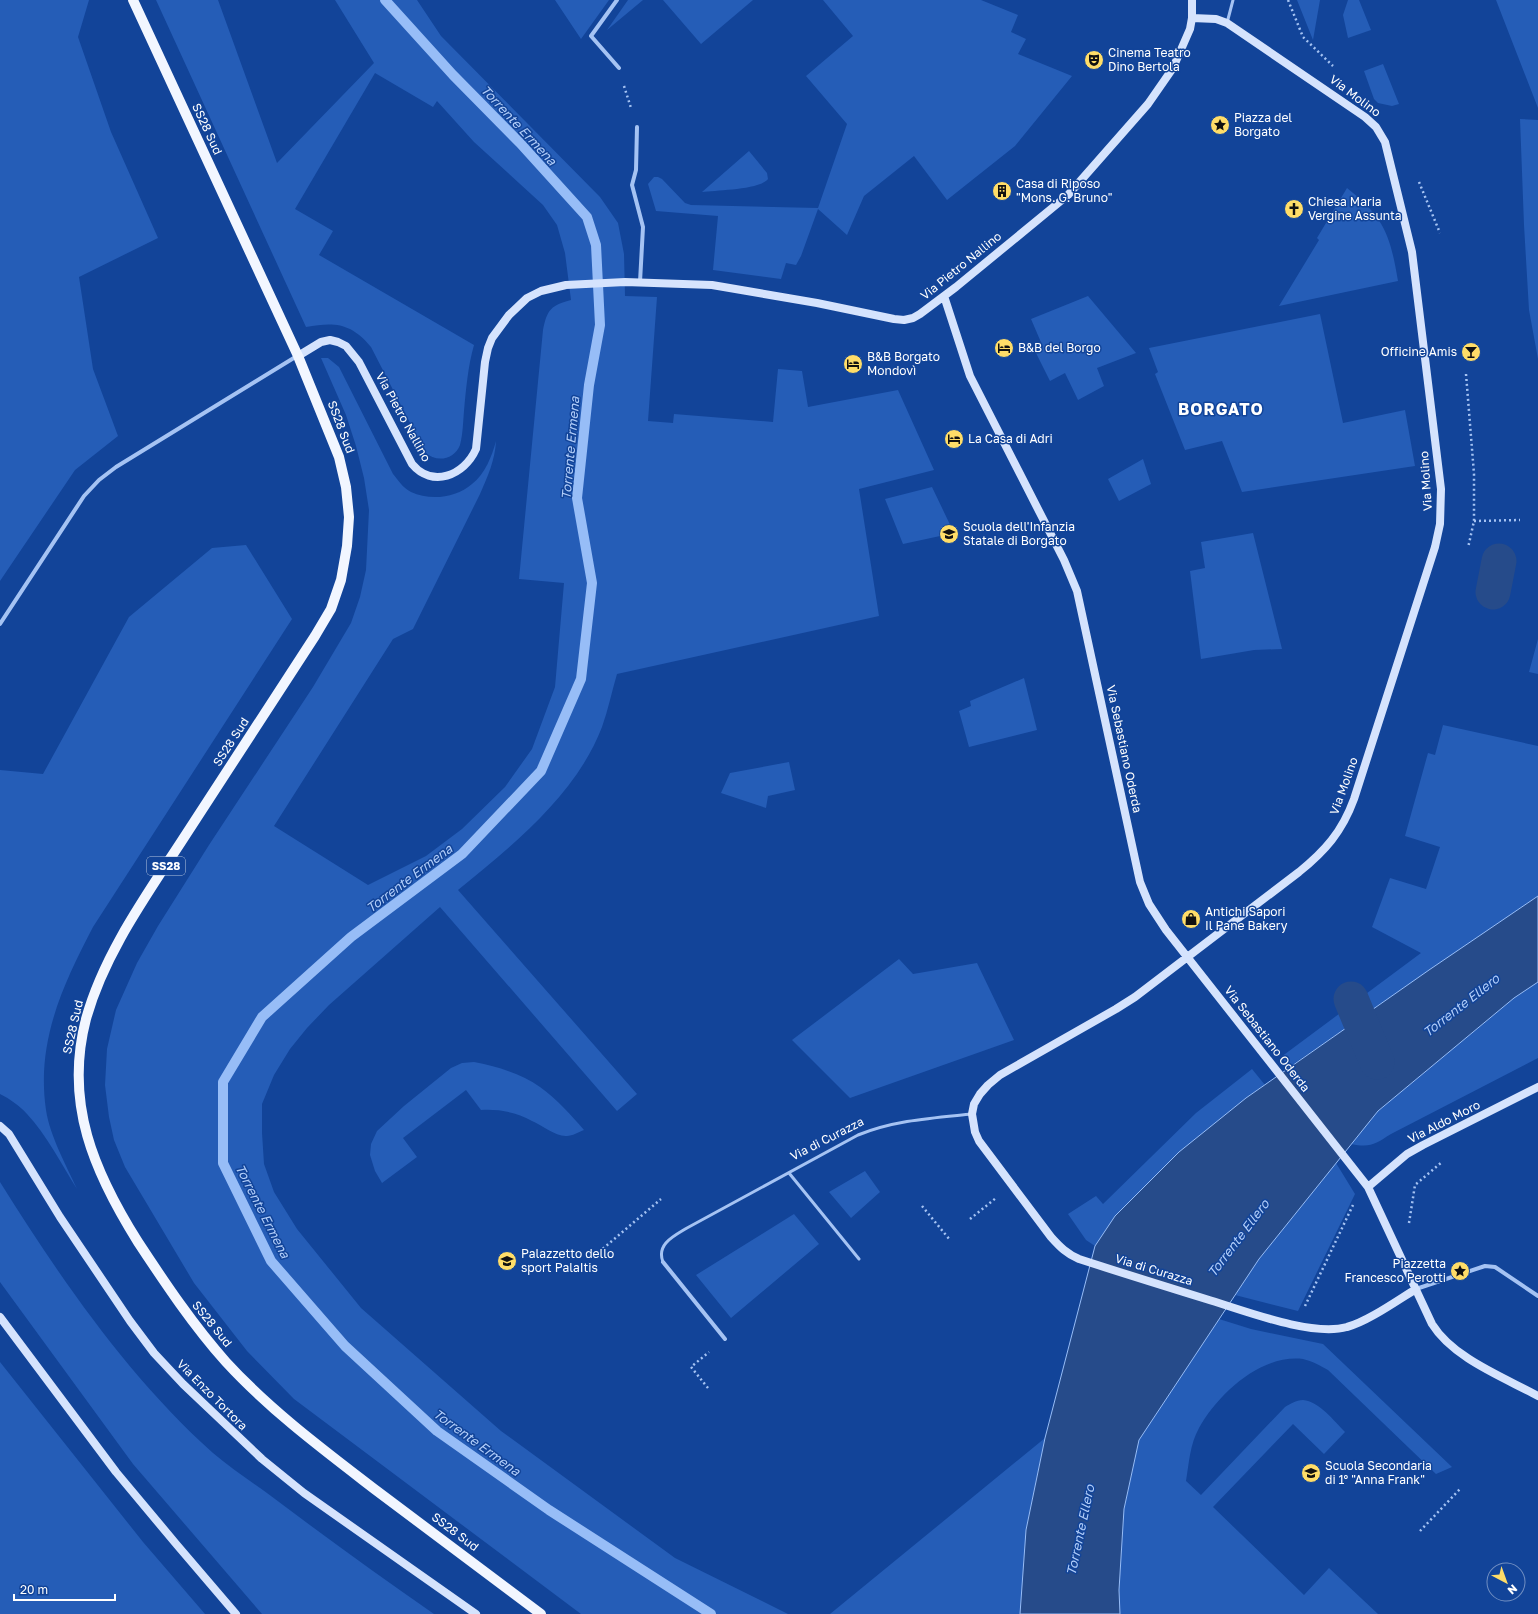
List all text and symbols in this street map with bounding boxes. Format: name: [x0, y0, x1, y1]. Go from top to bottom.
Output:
place label: Cinema Teatro Dino Bertola: [1108, 45, 1191, 74]
theatre icon: Cinema Teatro Dino Bertola: [1083, 49, 1105, 71]
street label: Via Molino: [1327, 71, 1384, 120]
water label: Torrente Ermena: [478, 82, 561, 169]
street label: SS28 Sud: [189, 101, 226, 157]
place label: Piazza del Borgato: [1234, 110, 1292, 139]
place icon: Piazza del Borgato: [1209, 114, 1231, 136]
place label: Casa di Riposo "Mons. G. Bruno": [1016, 176, 1112, 205]
building icon: Casa di Riposo "Mons. G. Bruno": [991, 180, 1013, 202]
place label: Chiesa Maria Vergine Assunta: [1308, 194, 1402, 223]
church icon: Chiesa Maria Vergine Assunta: [1283, 198, 1305, 220]
street label: Via Pietro Nallino: [917, 228, 1004, 303]
hotel icon: B&B del Borgo: [993, 337, 1015, 359]
place label: B&B del Borgo: [1018, 340, 1101, 355]
bar icon: Officine Amis: [1460, 341, 1482, 363]
place label: Officine Amis: [1381, 344, 1457, 359]
place label: B&B Borgato Mondovì: [867, 349, 940, 378]
hotel icon: B&B Borgato Mondovì: [842, 353, 864, 375]
street label: Via Pietro Nallino: [373, 369, 434, 464]
water label: Torrente Ermena: [558, 395, 583, 500]
street label: SS28 Sud: [325, 398, 358, 455]
district label: BORGATO: [1178, 399, 1264, 419]
hotel icon: La Casa di Adri: [943, 428, 965, 450]
place label: La Casa di Adri: [968, 431, 1053, 446]
street label: Via Molino: [1416, 450, 1435, 512]
place label: Scuola dell'Infanzia Statale di Borgato: [963, 519, 1075, 548]
school or university icon: Scuola dell'Infanzia Statale di Borgato: [938, 523, 960, 545]
street label: Via Sebastiano Oderda: [1104, 684, 1145, 814]
street label: SS28 Sud: [209, 715, 252, 769]
street label: Via Molino: [1326, 755, 1361, 817]
water label: Torrente Ermena: [363, 840, 456, 916]
road number: SS28: [147, 857, 185, 875]
place label: Antichi Sapori Il Pane Bakery: [1205, 904, 1288, 933]
shop icon: Antichi Sapori Il Pane Bakery: [1180, 908, 1202, 930]
water label: Torrente Ellero: [1420, 969, 1503, 1040]
street label: Via Sebastiano Oderda: [1221, 983, 1313, 1095]
street label: SS28 Sud: [59, 998, 86, 1055]
street label: Via Aldo Moro: [1405, 1097, 1483, 1146]
street label: Via di Curazza: [787, 1114, 866, 1164]
water label: Torrente Ermena: [232, 1161, 294, 1261]
water label: Torrente Ellero: [1204, 1195, 1273, 1280]
place label: Palazzetto dello sport PalaItis: [521, 1246, 614, 1275]
school or university icon: Palazzetto dello sport PalaItis: [496, 1250, 518, 1272]
street label: Via di Curazza: [1113, 1251, 1195, 1288]
place label: Piazzetta Francesco Perotti: [1344, 1256, 1446, 1285]
place icon: Piazzetta Francesco Perotti: [1449, 1260, 1471, 1282]
street label: SS28 Sud: [189, 1298, 236, 1350]
street label: Via Enzo Tortora: [174, 1356, 251, 1433]
water label: Torrente Ermena: [430, 1405, 524, 1479]
place label: Scuola Secondaria di 1° "Anna Frank": [1325, 1458, 1432, 1487]
school or university icon: Scuola Secondaria di 1° "Anna Frank": [1300, 1462, 1322, 1484]
water label: Torrente Ellero: [1063, 1482, 1098, 1577]
street label: SS28 Sud: [429, 1509, 482, 1554]
north arrow: [1486, 1562, 1526, 1602]
scale bar: [14, 1576, 115, 1602]
text: 20 m: [20, 1582, 48, 1597]
text: N: [1505, 1582, 1520, 1598]

